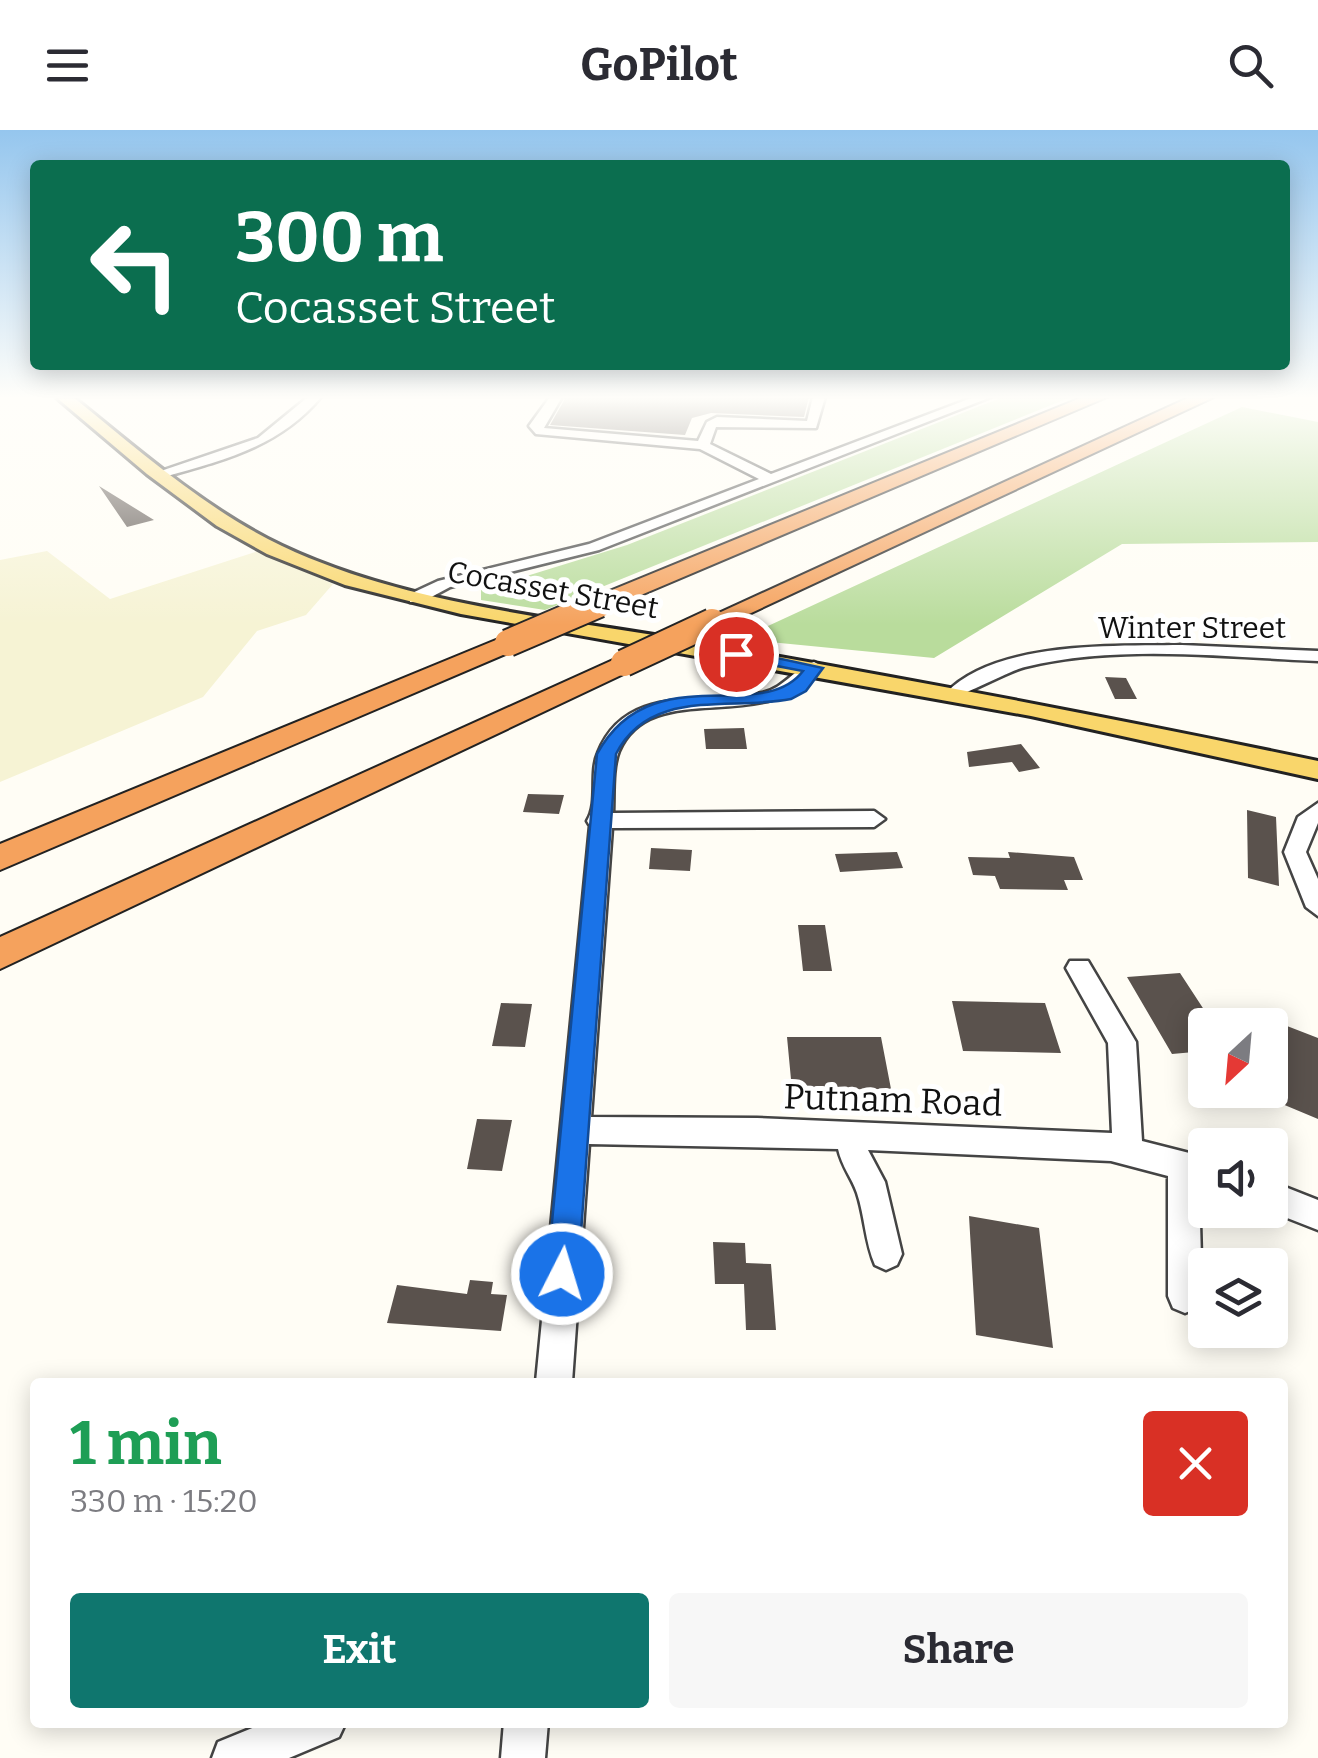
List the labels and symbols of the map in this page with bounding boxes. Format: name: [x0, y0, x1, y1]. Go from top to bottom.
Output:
street label: Cocasset Street: [445, 554, 661, 626]
street label: Winter Street: [1098, 610, 1286, 646]
pin: [694, 612, 779, 697]
north arrow: [1188, 1008, 1288, 1108]
street label: Putnam Road: [783, 1075, 1003, 1125]
position arrow: [510, 1222, 614, 1326]

